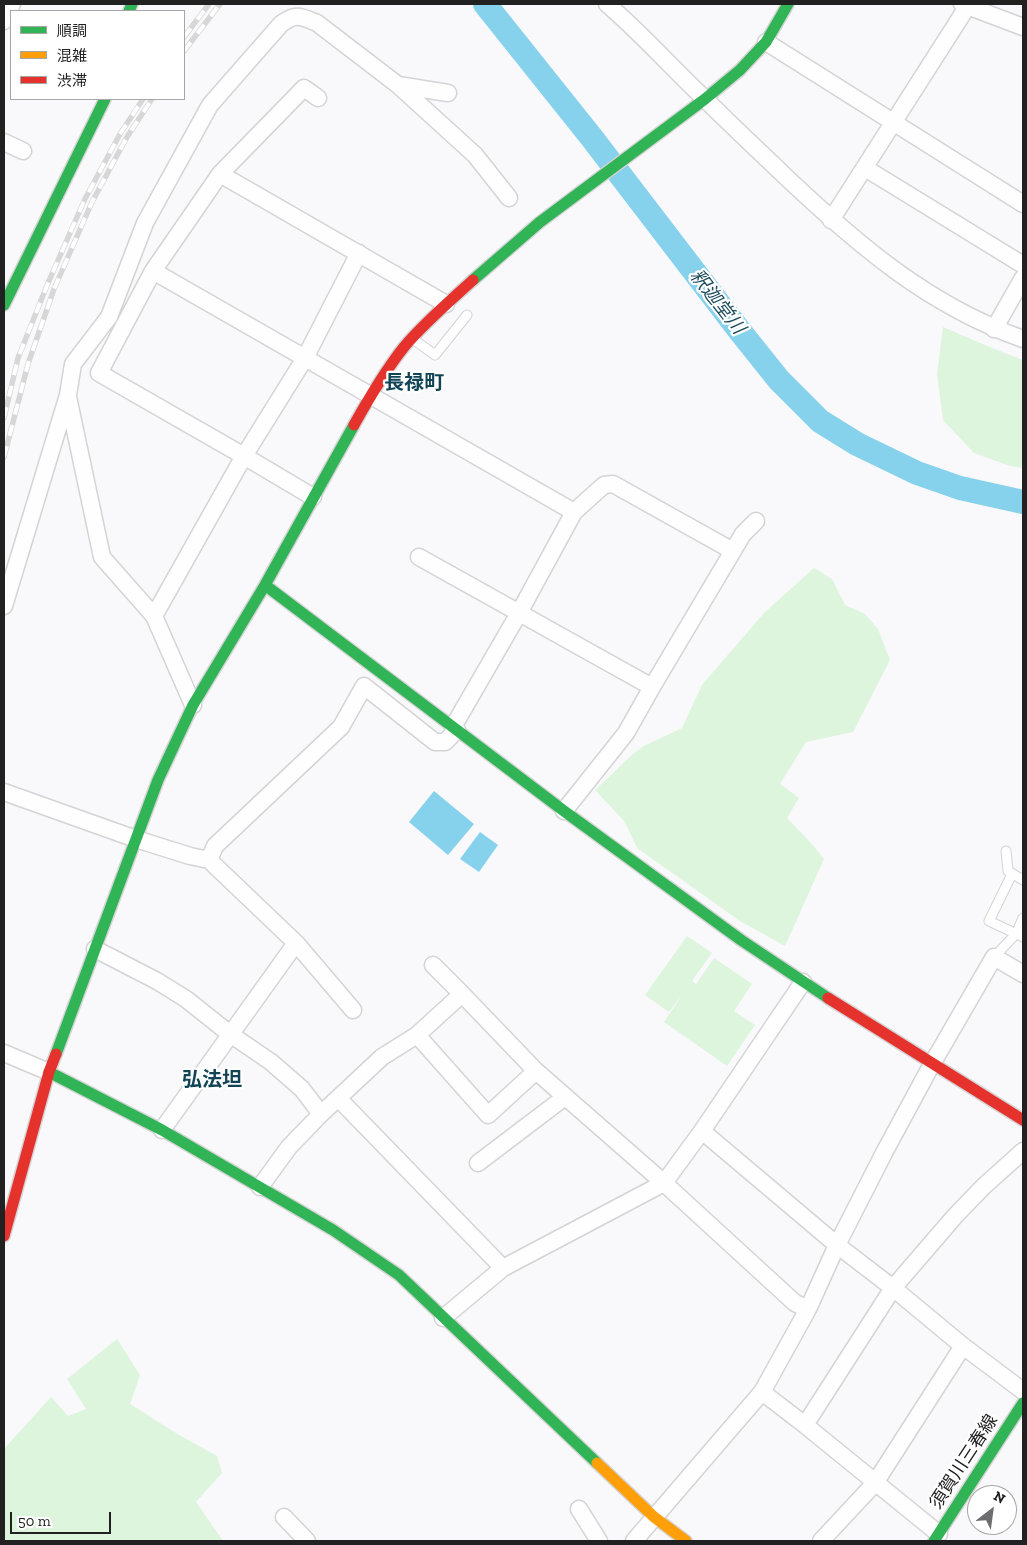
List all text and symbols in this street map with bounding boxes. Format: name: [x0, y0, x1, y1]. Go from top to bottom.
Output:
legend: [10, 10, 185, 100]
text: 順調: [57, 22, 87, 40]
text: 混雑: [57, 47, 87, 65]
text: 渋滞: [57, 72, 87, 90]
water label: 釈迦堂川: [685, 265, 749, 339]
district label: 長禄町: [384, 371, 444, 395]
district label: 弘法坦: [182, 1068, 242, 1092]
street label: 須賀川三春線: [926, 1411, 1002, 1513]
north arrow: [967, 1485, 1017, 1535]
text: N: [990, 1487, 1008, 1507]
scale bar: [12, 1502, 114, 1534]
text: 50 m: [18, 1512, 51, 1530]

